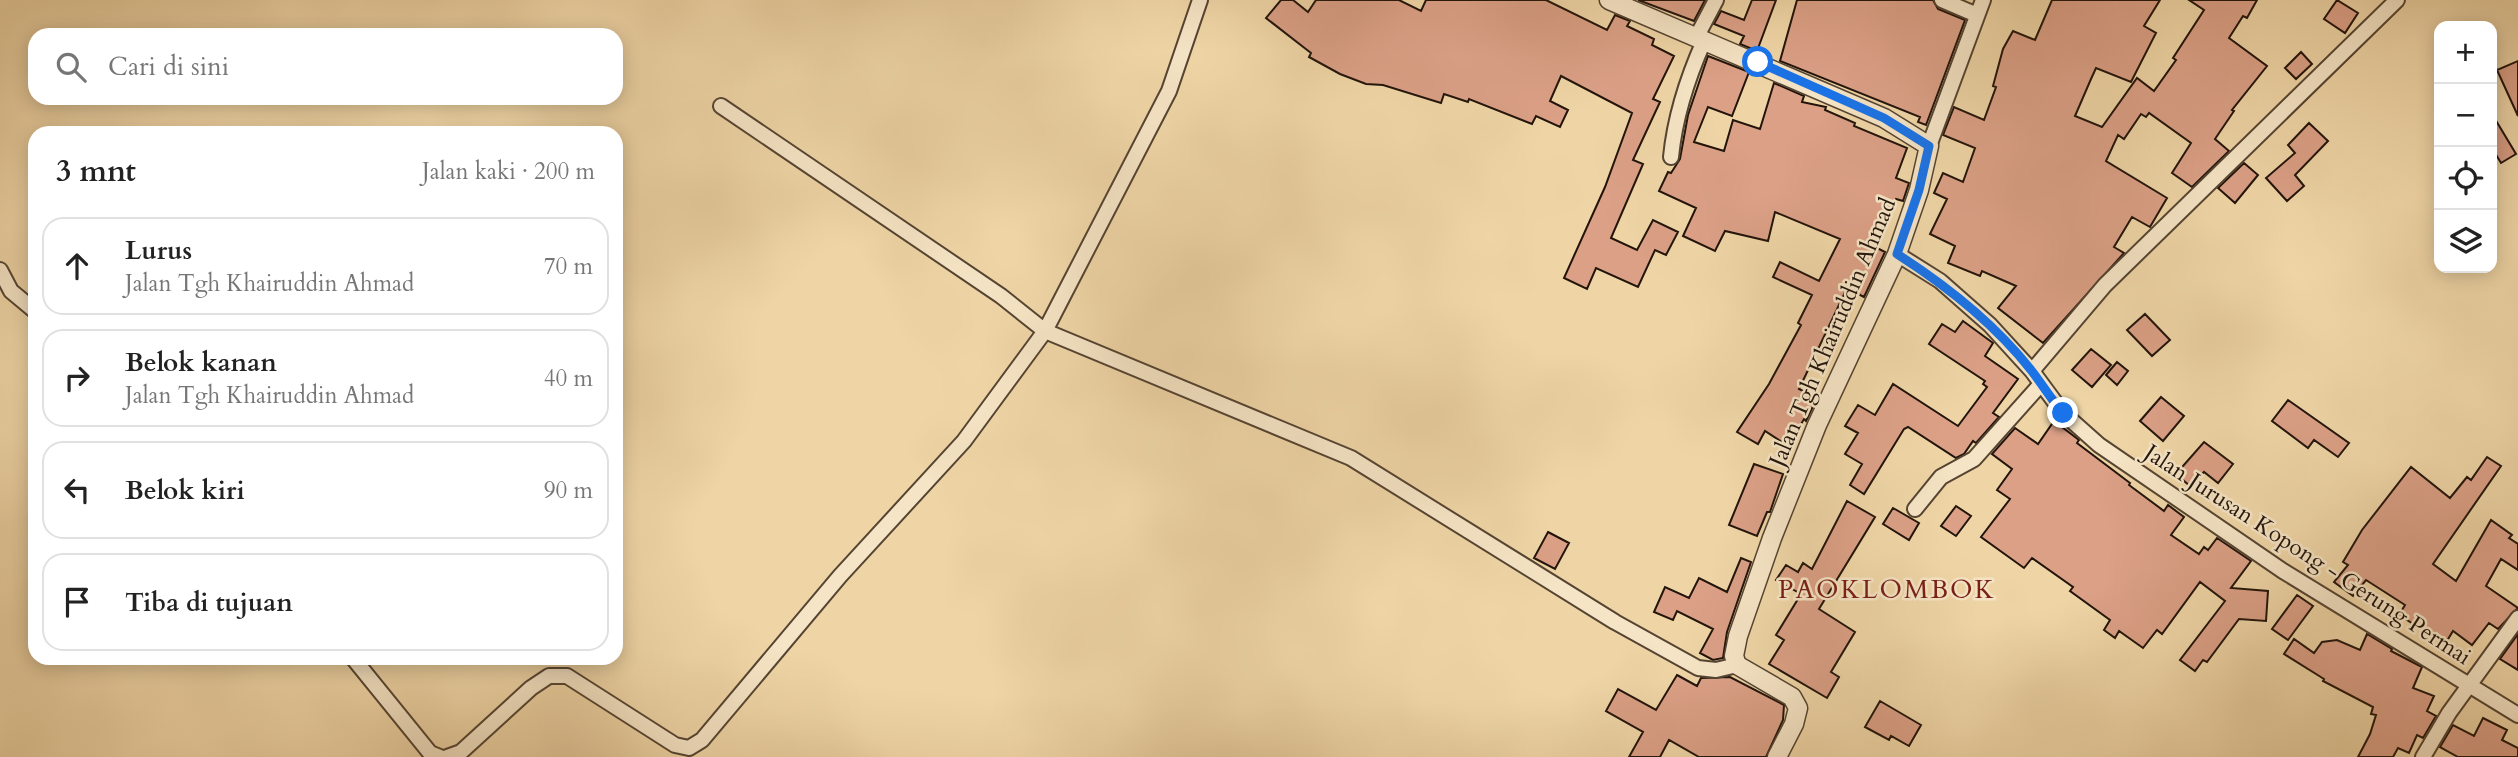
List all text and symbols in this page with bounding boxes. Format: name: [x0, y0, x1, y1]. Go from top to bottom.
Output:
map controls: [2434, 21, 2497, 273]
button: +: [2434, 21, 2497, 84]
search box: [28, 28, 623, 105]
route start: [1742, 46, 1773, 77]
icon: search: [52, 48, 90, 86]
text: Cari di sini: [108, 49, 229, 84]
button: −: [2434, 84, 2497, 147]
button: locate: [2434, 147, 2497, 210]
text: 3 mnt: [56, 151, 136, 192]
text: Jalan kaki · 200 m: [422, 156, 595, 187]
street label: Jalan Tgh Khairuddin Ahmad: [1761, 192, 1904, 474]
button: layers: [2434, 210, 2497, 273]
text: Lurus: [125, 233, 192, 268]
icon: ahead: [58, 247, 96, 285]
text: 70 m: [544, 251, 593, 282]
text: Jalan Tgh Khairuddin Ahmad: [125, 268, 414, 299]
text: Belok kanan: [125, 345, 277, 380]
icon: right: [58, 359, 96, 397]
text: 40 m: [544, 363, 593, 394]
text: Jalan Tgh Khairuddin Ahmad: [125, 380, 414, 411]
route end: [2047, 397, 2078, 428]
street label: Jalan Jurusan Kopong - Gerung Permai: [2136, 435, 2477, 672]
icon: left: [58, 471, 96, 509]
text: Belok kiri: [125, 473, 245, 508]
text: 90 m: [544, 475, 593, 506]
district label: PAOKLOMBOK: [1778, 572, 1996, 607]
icon: arrive: [58, 583, 96, 621]
text: Tiba di tujuan: [125, 585, 293, 620]

